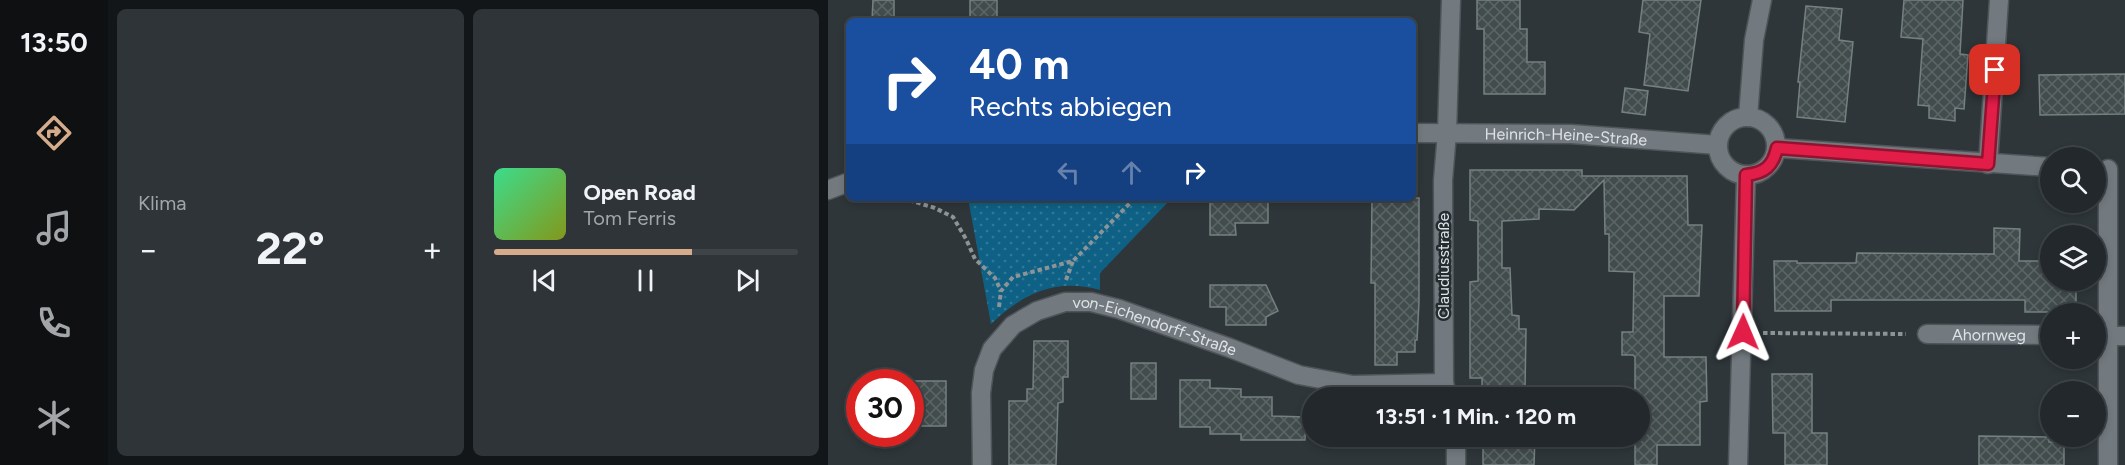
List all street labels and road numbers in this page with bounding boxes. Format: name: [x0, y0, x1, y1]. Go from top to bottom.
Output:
street label: Heinrich-Heine-Straße: [1484, 124, 1648, 150]
street label: Claudiusstraße: [1434, 213, 1453, 319]
street label: von-Eichendorff-Straße: [1073, 293, 1239, 360]
street label: Ahornweg: [1952, 325, 2026, 345]

